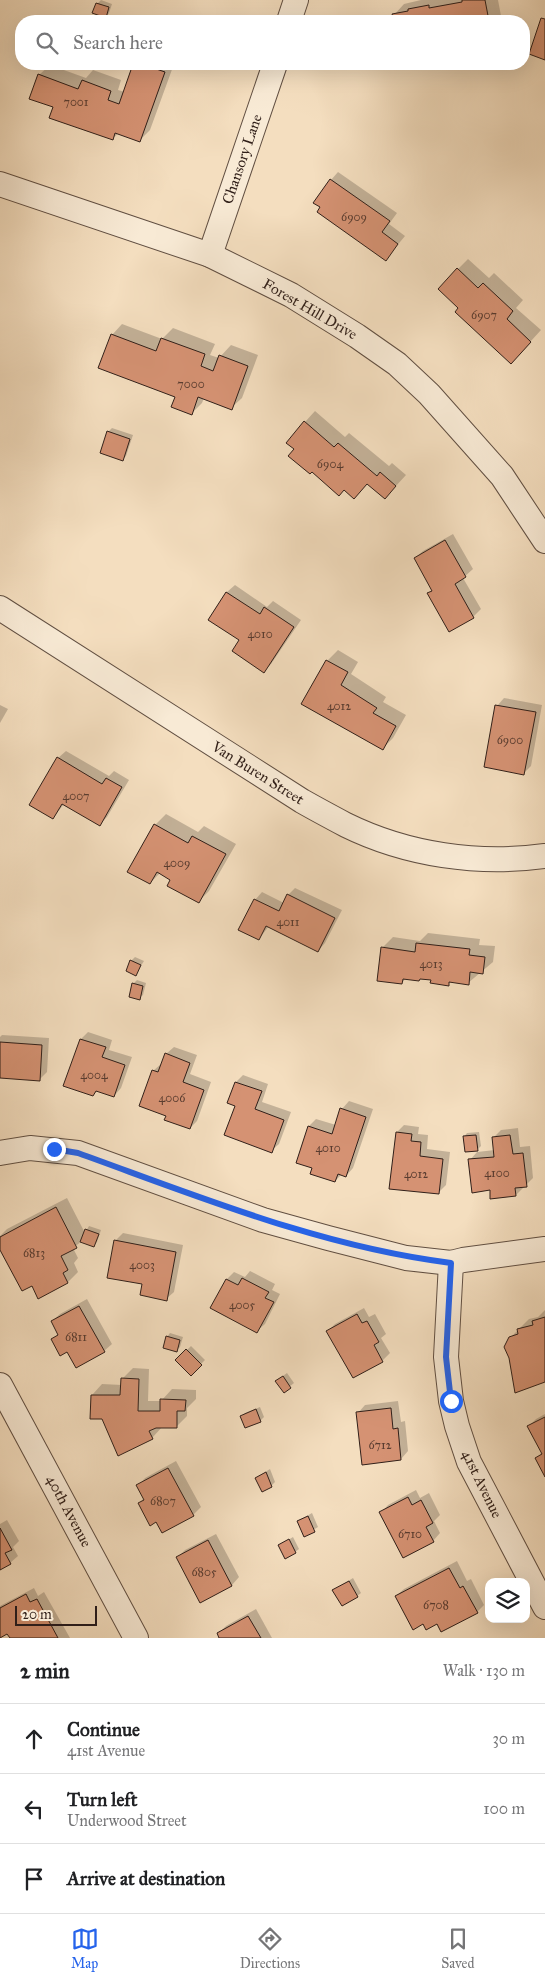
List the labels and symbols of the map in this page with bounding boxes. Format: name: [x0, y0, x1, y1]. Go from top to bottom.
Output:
house number: 7001: [63, 95, 89, 109]
street label: Chansory Lane: [218, 112, 266, 206]
house number: 6909: [341, 210, 367, 224]
street label: Forest Hill Drive: [260, 275, 360, 343]
house number: 6907: [471, 308, 497, 322]
house number: 7000: [177, 377, 205, 391]
house number: 6904: [317, 457, 343, 471]
house number: 4010: [247, 627, 273, 641]
house number: 4012: [327, 699, 351, 713]
house number: 6900: [497, 733, 523, 747]
street label: Van Buren Street: [208, 737, 308, 809]
house number: 4007: [62, 789, 90, 803]
house number: 4009: [163, 856, 191, 870]
house number: 4011: [276, 915, 300, 929]
house number: 4013: [419, 957, 443, 971]
house number: 4004: [80, 1068, 108, 1082]
house number: 4006: [159, 1091, 186, 1105]
route end: [43, 1138, 66, 1161]
house number: 4010: [315, 1141, 341, 1155]
house number: 4100: [484, 1166, 510, 1180]
house number: 4012: [404, 1167, 428, 1181]
house number: 6813: [23, 1246, 45, 1260]
house number: 4003: [129, 1258, 155, 1272]
house number: 4005: [229, 1298, 256, 1312]
house number: 6811: [65, 1330, 87, 1344]
route start: [440, 1390, 463, 1413]
house number: 6712: [368, 1438, 392, 1452]
street label: 41st Avenue: [458, 1447, 506, 1521]
street label: 40th Avenue: [43, 1472, 95, 1550]
house number: 6807: [150, 1494, 176, 1508]
house number: 6710: [398, 1527, 422, 1541]
house number: 6805: [191, 1565, 217, 1579]
house number: 6708: [423, 1598, 449, 1612]
scale bar: [15, 1603, 98, 1626]

